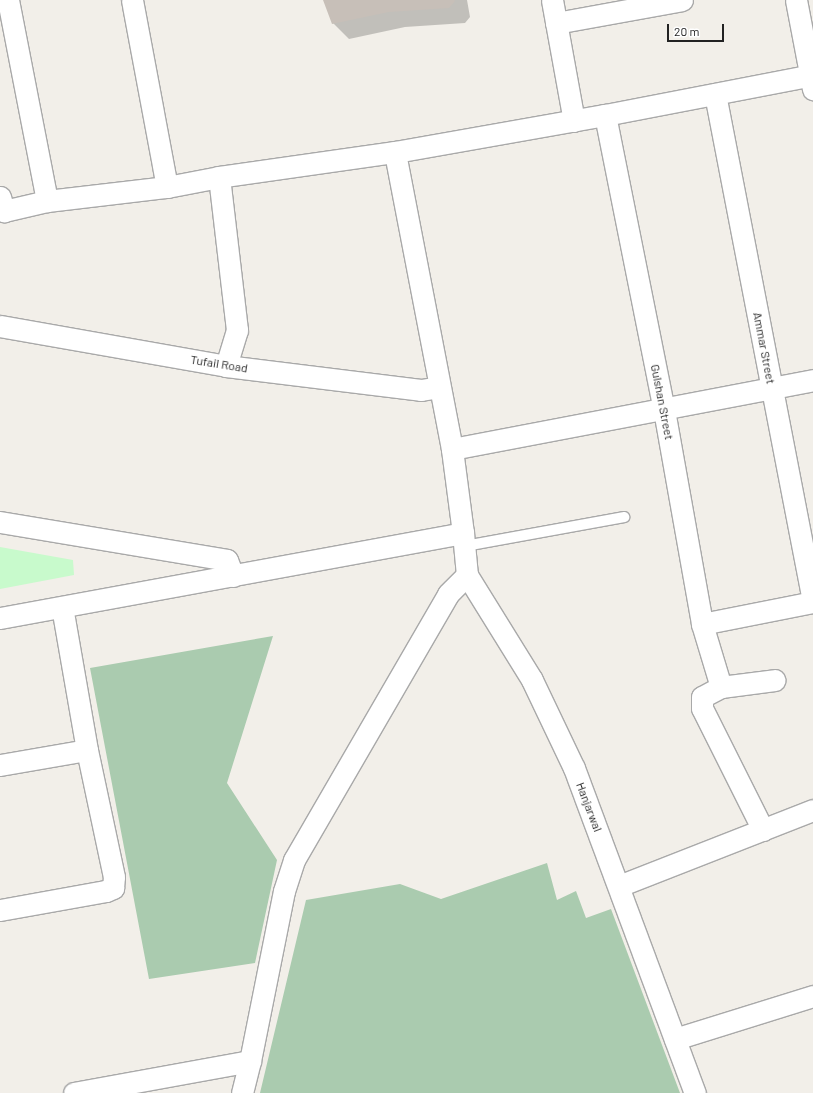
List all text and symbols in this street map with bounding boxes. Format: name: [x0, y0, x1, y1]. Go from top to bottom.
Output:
scale bar: [669, 16, 726, 42]
text: 20 m: [674, 24, 700, 38]
street label: Ammar Street: [750, 311, 778, 385]
street label: Tufail Road: [189, 352, 249, 376]
street label: Gulshan Street: [648, 363, 676, 441]
street label: Hanjarwal: [573, 780, 605, 834]

